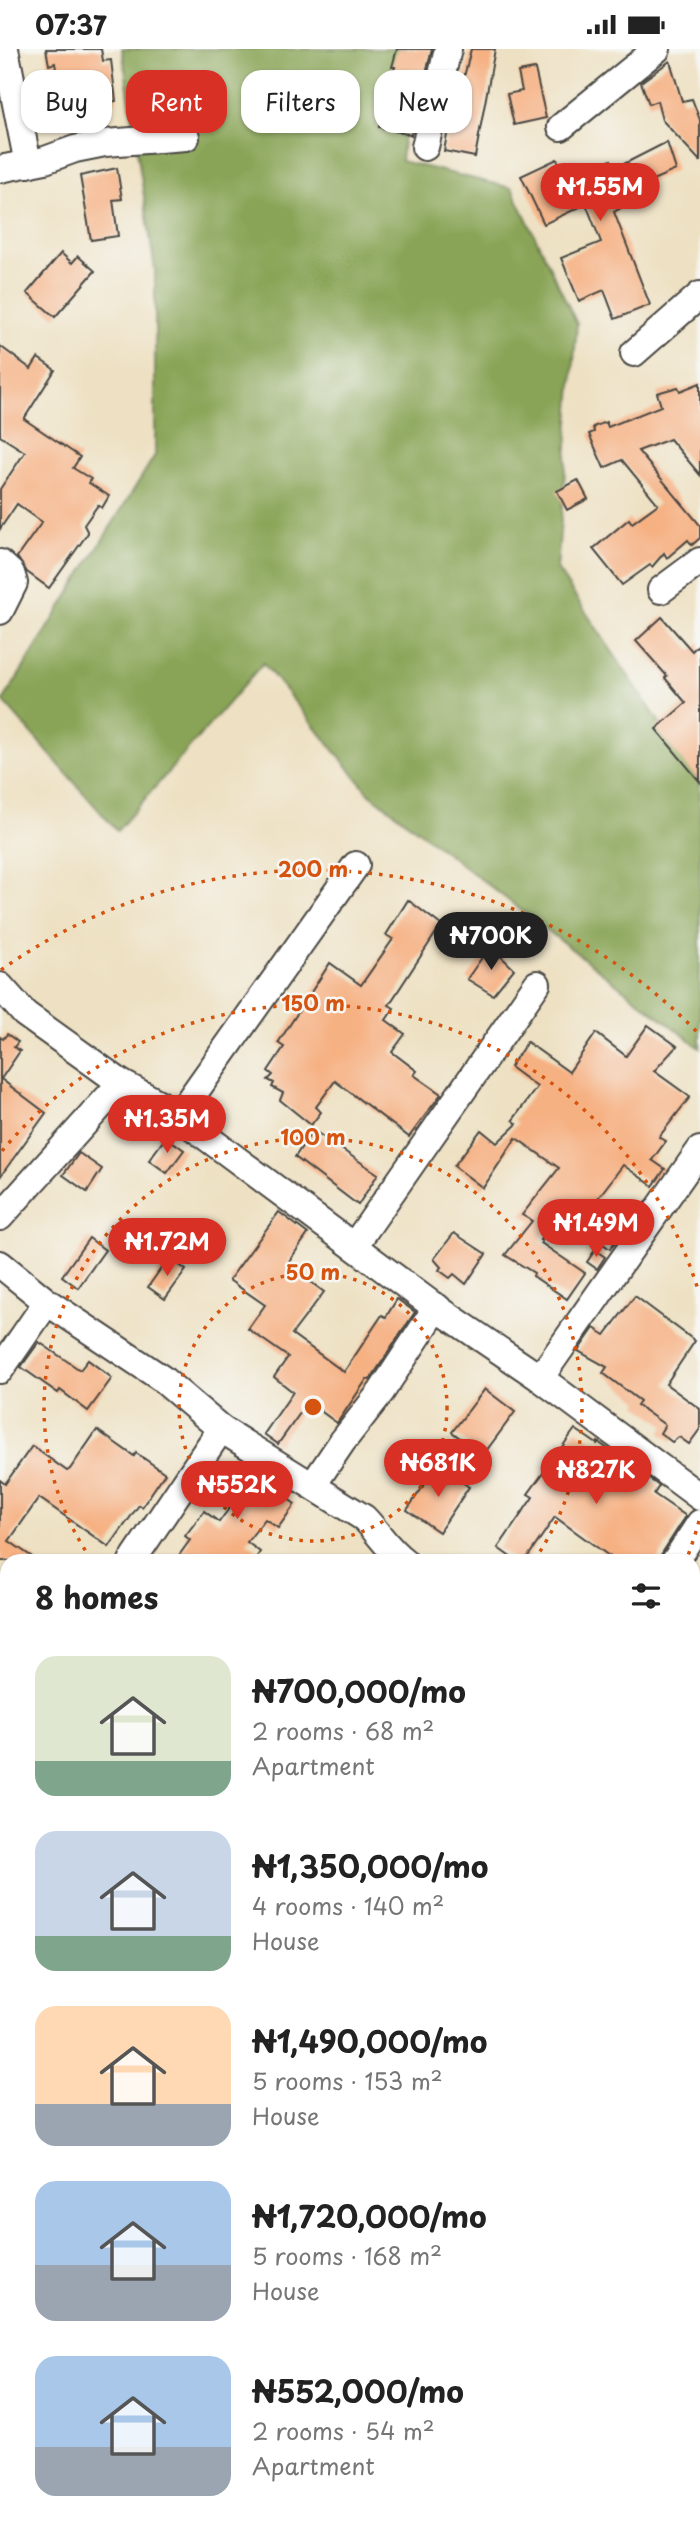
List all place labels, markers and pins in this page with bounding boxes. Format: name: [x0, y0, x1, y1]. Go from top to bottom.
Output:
pin: ₦1.55M: [543, 163, 657, 223]
pin: ₦700K: [442, 913, 540, 972]
pin: ₦1.35M: [110, 1095, 224, 1155]
pin: ₦1.49M: [539, 1199, 653, 1259]
pin: ₦1.72M: [110, 1219, 224, 1278]
centre of rings: [301, 1395, 325, 1419]
pin: ₦681K: [389, 1439, 487, 1499]
pin: ₦827K: [547, 1447, 645, 1506]
pin: ₦552K: [188, 1461, 286, 1521]

